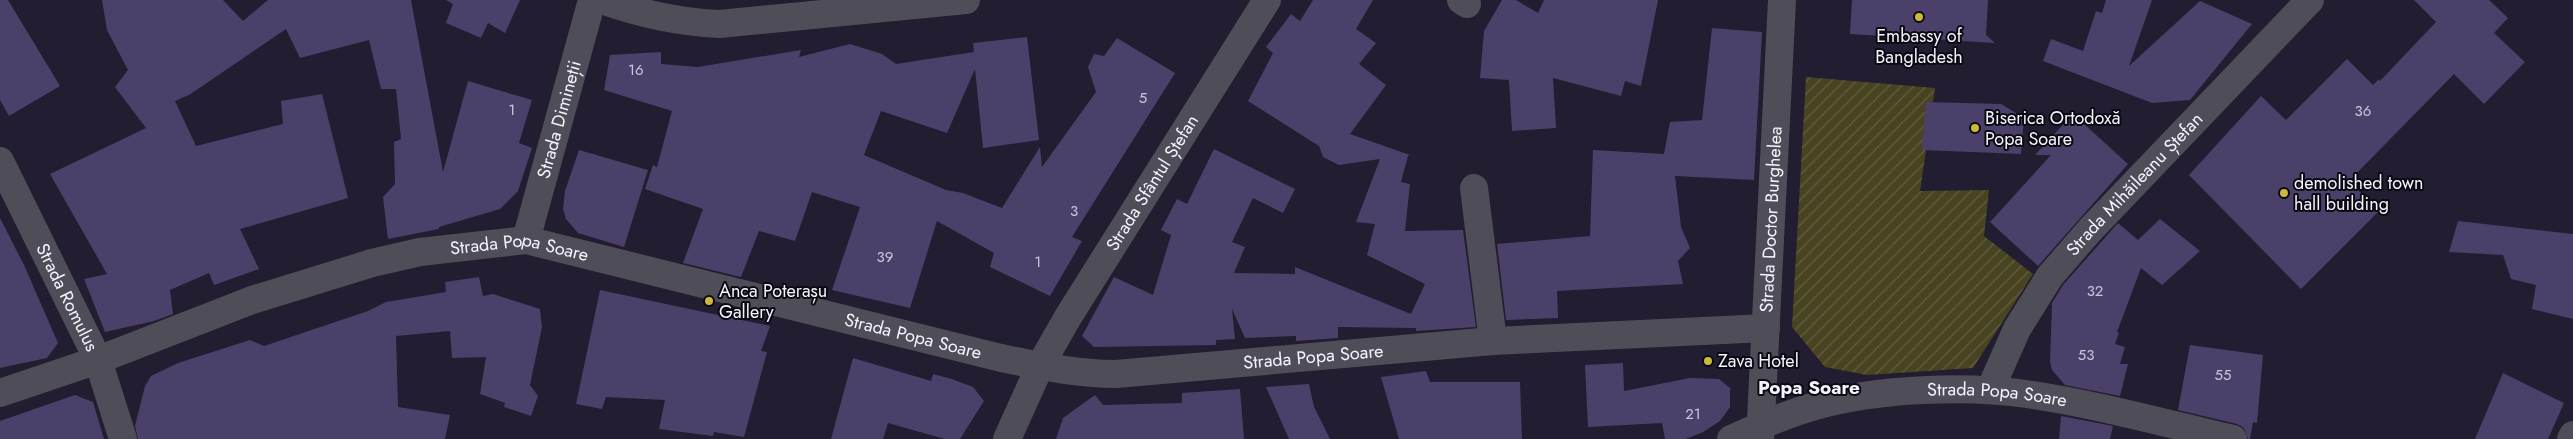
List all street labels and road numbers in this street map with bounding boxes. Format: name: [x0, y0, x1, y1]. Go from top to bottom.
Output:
street label: Strada Dimineții: [530, 57, 588, 182]
street label: Strada Mihăileanu Ștefan: [2060, 107, 2209, 262]
street label: Strada Sfântul Ștefan: [1100, 110, 1205, 256]
street label: Strada Doctor Burghelea: [1753, 126, 1789, 313]
street label: Strada Popa Soare: [449, 226, 591, 268]
street label: Strada Romulus: [29, 239, 105, 356]
street label: Strada Popa Soare: [842, 307, 984, 366]
street label: Strada Popa Soare: [1242, 338, 1384, 376]
street label: Strada Popa Soare: [1927, 376, 2069, 414]

